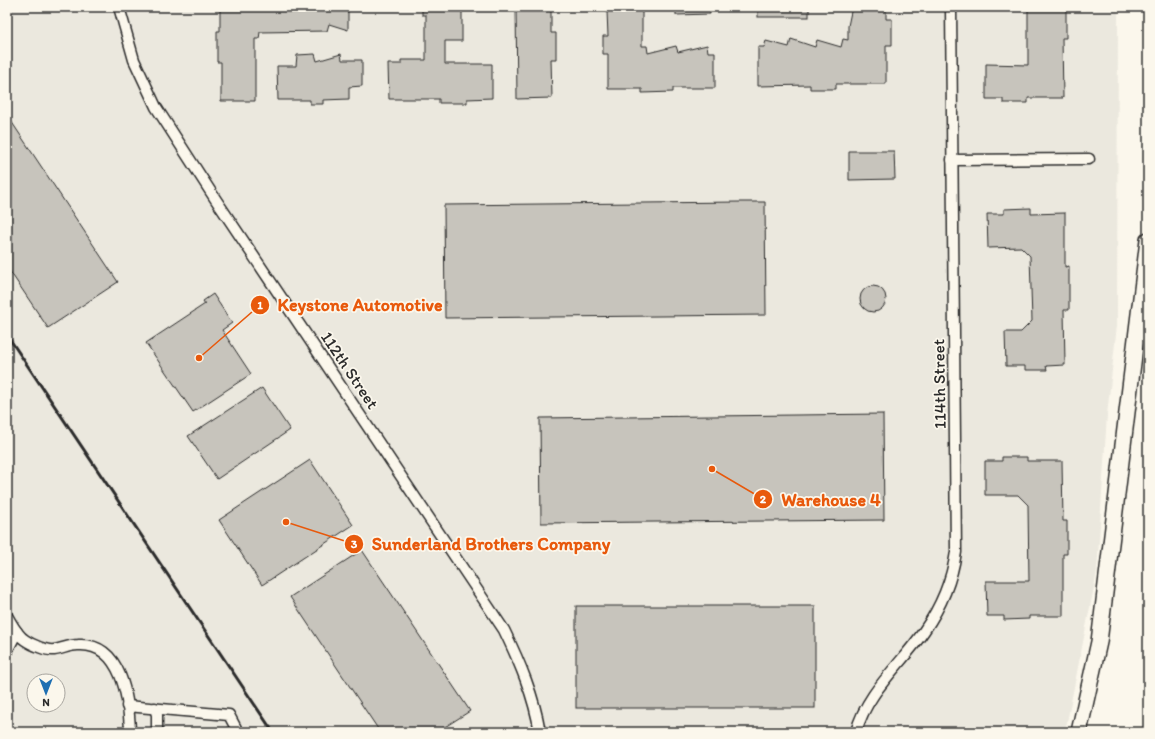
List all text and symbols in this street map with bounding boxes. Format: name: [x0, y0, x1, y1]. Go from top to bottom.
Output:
callout: Keystone Automotive: [250, 290, 450, 320]
text: Keystone Automotive: [278, 294, 443, 316]
text: 1: [257, 298, 263, 312]
street label: 112th Street: [317, 328, 383, 413]
street label: 114th Street: [928, 338, 950, 429]
callout: Warehouse 4: [753, 484, 888, 514]
text: Warehouse 4: [781, 489, 881, 511]
text: 2: [760, 492, 767, 506]
callout: Sunderland Brothers Company: [344, 529, 618, 559]
text: Sunderland Brothers Company: [372, 533, 611, 555]
text: 3: [351, 537, 358, 551]
north arrow: [26, 673, 66, 713]
text: N: [42, 696, 50, 709]

